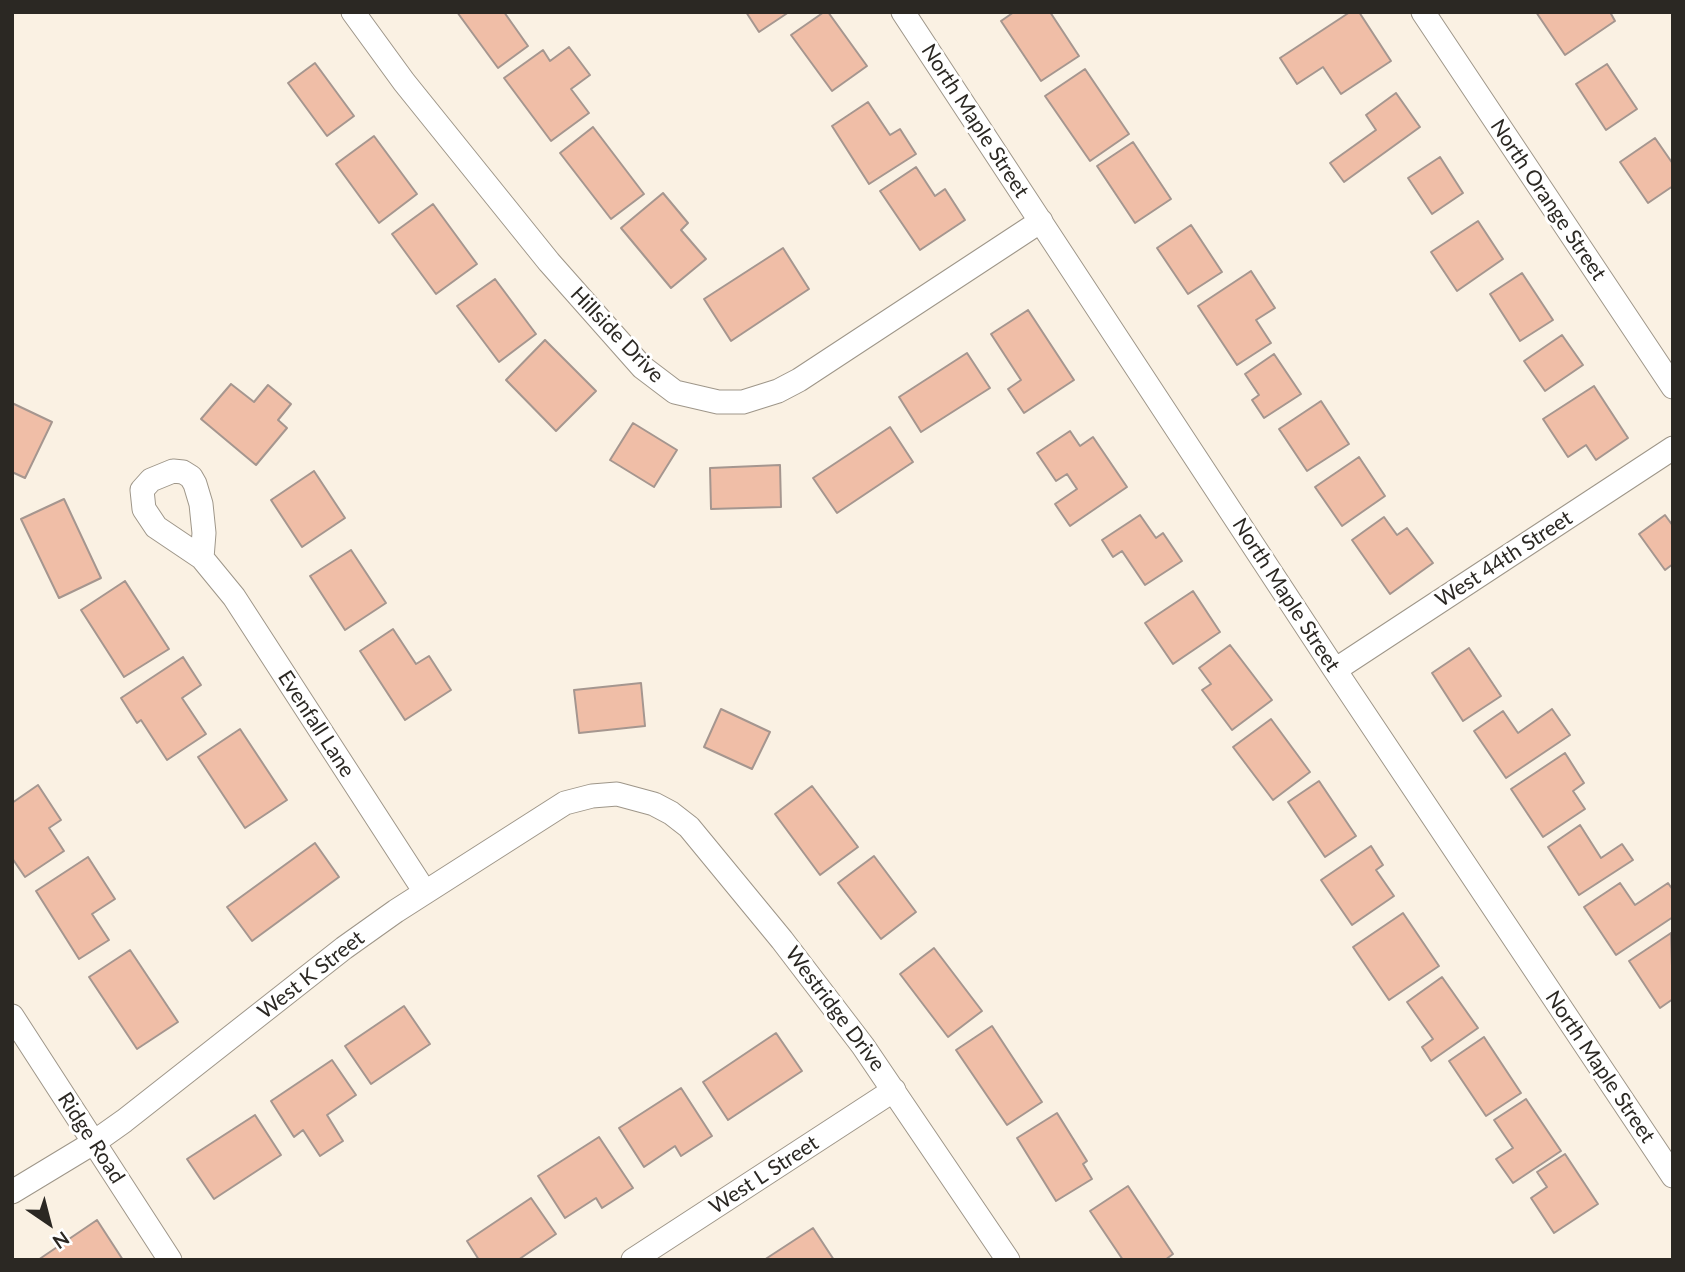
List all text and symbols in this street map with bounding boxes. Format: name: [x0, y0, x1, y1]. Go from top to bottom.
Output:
street label: North Maple Street: [916, 40, 1034, 202]
street label: North Orange Street: [1485, 115, 1611, 285]
street label: Hillside Drive: [565, 282, 669, 388]
street label: West 44th Street: [1431, 505, 1577, 613]
street label: North Maple Street: [1227, 514, 1345, 676]
street label: Evenfall Lane: [272, 666, 360, 782]
street label: West K Street: [253, 926, 369, 1024]
street label: Westridge Drive: [780, 942, 890, 1076]
street label: North Maple Street: [1540, 986, 1660, 1148]
street label: Ridge Road: [52, 1088, 130, 1188]
street label: West L Street: [705, 1130, 823, 1220]
north arrow: [14, 1188, 84, 1258]
text: N: [49, 1227, 74, 1254]

